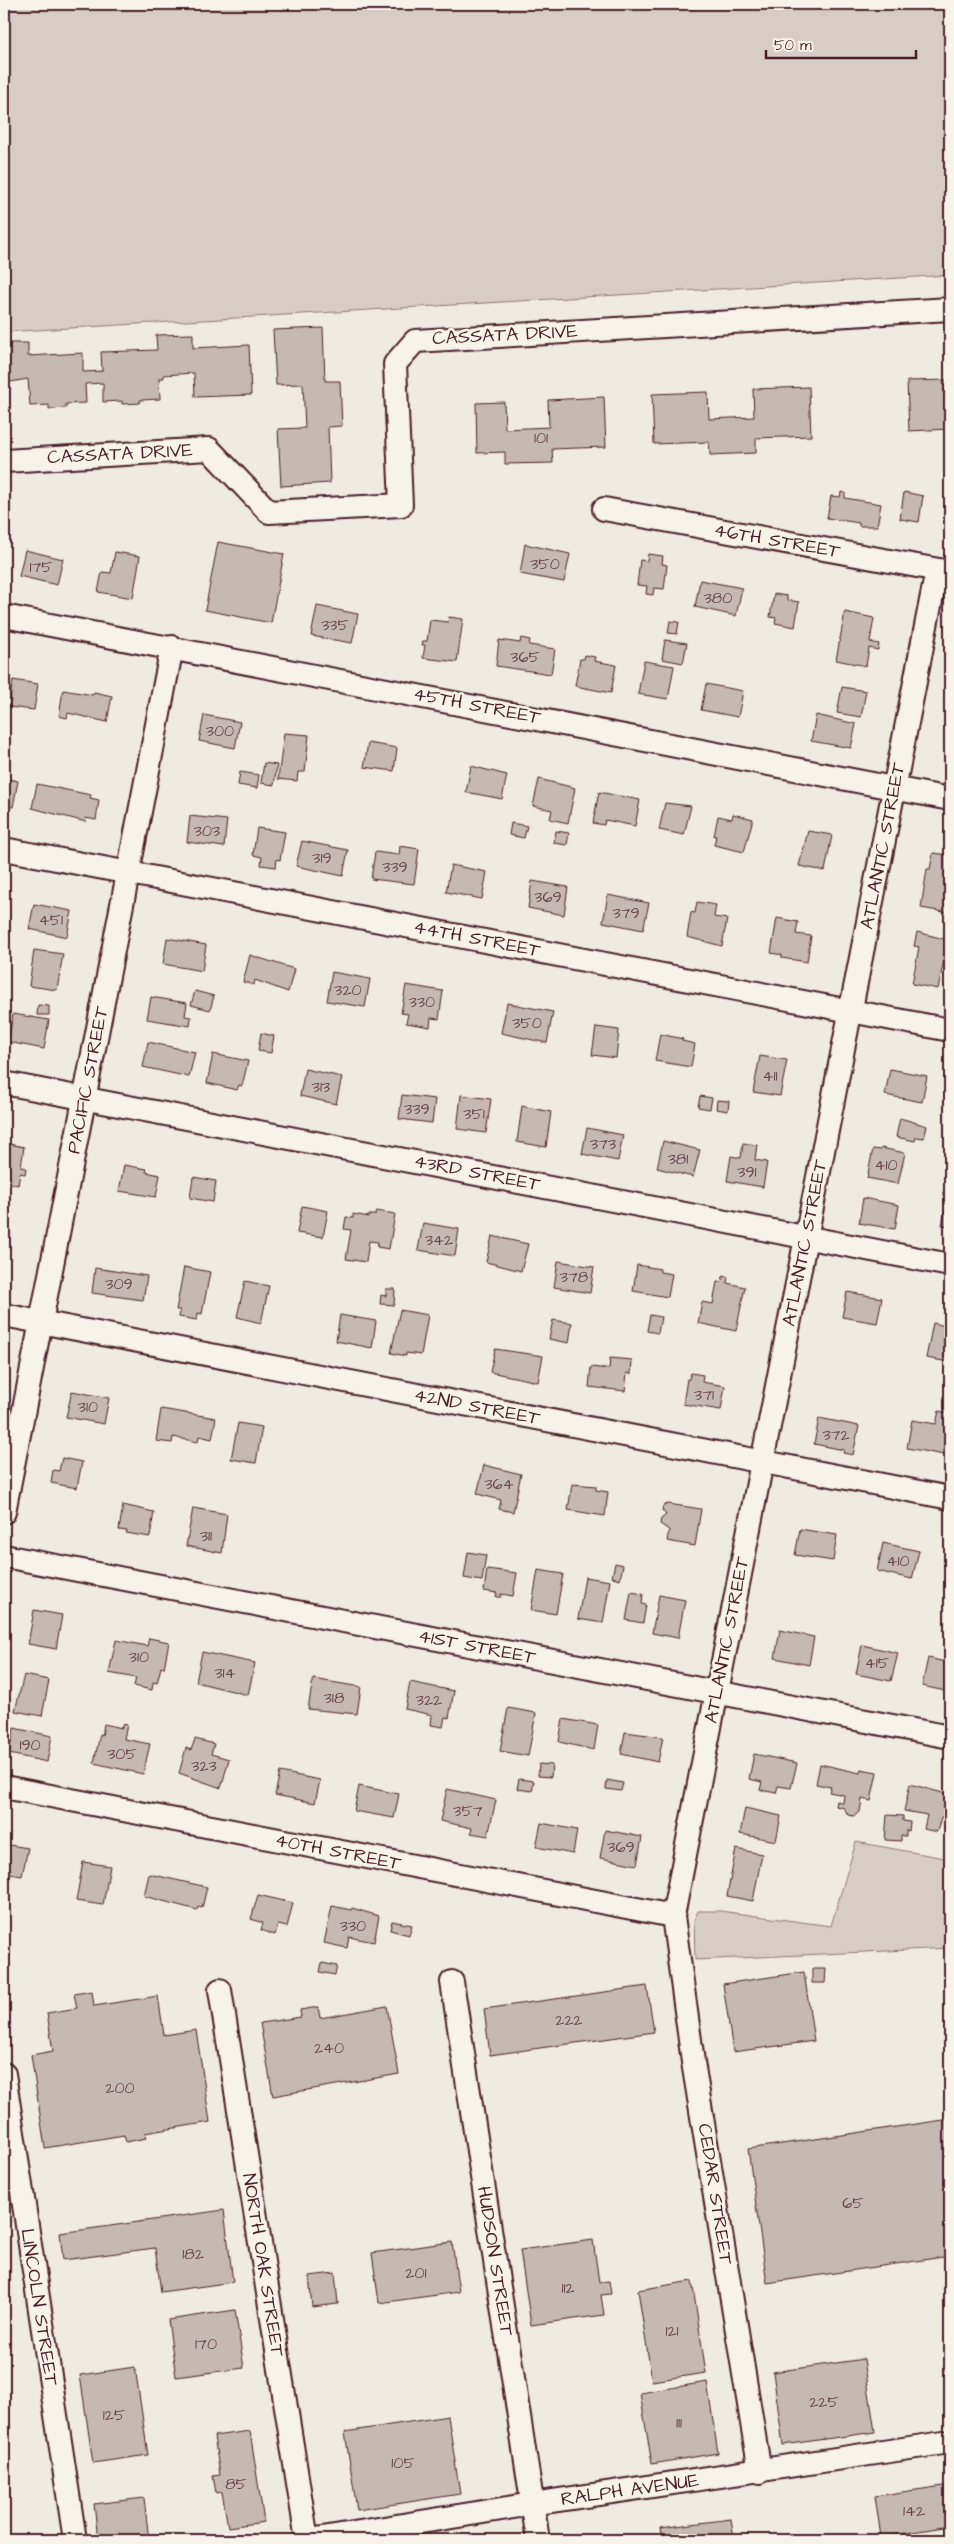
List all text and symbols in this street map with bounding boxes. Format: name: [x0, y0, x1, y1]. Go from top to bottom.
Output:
scale bar: [766, 28, 916, 60]
text: 50 m: [774, 35, 812, 56]
street label: CASSATA DRIVE: [432, 318, 578, 352]
house number: 101: [534, 427, 548, 449]
street label: CASSATA DRIVE: [47, 437, 193, 471]
street label: 46TH STREET: [712, 517, 842, 565]
house number: 350: [530, 553, 560, 575]
house number: 175: [29, 556, 53, 578]
house number: 380: [704, 587, 732, 609]
house number: 335: [321, 614, 349, 636]
house number: 365: [510, 646, 540, 668]
street label: 45TH STREET: [411, 680, 543, 732]
house number: 300: [206, 720, 234, 742]
street label: ATLANTIC STREET: [854, 760, 912, 932]
house number: 303: [194, 820, 220, 842]
house number: 319: [312, 847, 332, 869]
house number: 339: [382, 856, 408, 878]
house number: 369: [534, 886, 562, 908]
house number: 379: [612, 902, 640, 924]
house number: 451: [39, 909, 63, 931]
street label: 44TH STREET: [411, 913, 543, 965]
house number: 320: [334, 979, 362, 1001]
house number: 330: [409, 991, 435, 1013]
street label: PACIFIC STREET: [60, 1004, 116, 1156]
house number: 350: [512, 1012, 542, 1034]
house number: 411: [763, 1065, 777, 1087]
house number: 313: [312, 1076, 330, 1098]
house number: 339: [404, 1098, 430, 1120]
house number: 351: [463, 1103, 485, 1125]
house number: 373: [590, 1133, 616, 1155]
street label: 43RD STREET: [412, 1148, 543, 1198]
house number: 381: [668, 1148, 688, 1170]
house number: 410: [874, 1154, 898, 1176]
street label: ATLANTIC STREET: [776, 1157, 834, 1329]
house number: 391: [737, 1161, 757, 1183]
house number: 342: [425, 1229, 453, 1251]
house number: 378: [560, 1266, 588, 1288]
house number: 309: [105, 1273, 133, 1295]
street label: 42ND STREET: [412, 1382, 542, 1432]
house number: 371: [694, 1384, 714, 1406]
house number: 310: [78, 1396, 98, 1418]
house number: 372: [822, 1424, 850, 1446]
house number: 364: [484, 1473, 514, 1495]
house number: 311: [200, 1525, 212, 1547]
house number: 410: [886, 1550, 910, 1572]
street label: ATLANTIC STREET: [698, 1554, 756, 1726]
street label: 41ST STREET: [416, 1622, 538, 1672]
house number: 310: [129, 1646, 149, 1668]
house number: 415: [865, 1652, 890, 1674]
house number: 314: [214, 1662, 236, 1684]
house number: 318: [324, 1687, 344, 1709]
house number: 322: [416, 1689, 442, 1711]
house number: 190: [19, 1734, 41, 1756]
house number: 305: [107, 1743, 137, 1765]
house number: 323: [191, 1755, 217, 1777]
house number: 357: [453, 1800, 483, 1822]
street label: 40TH STREET: [273, 1827, 403, 1877]
house number: 369: [607, 1836, 635, 1858]
house number: 330: [340, 1915, 366, 1937]
house number: 222: [555, 2009, 583, 2031]
house number: 240: [314, 2037, 344, 2059]
house number: 200: [105, 2077, 135, 2099]
street label: CEDAR STREET: [691, 2122, 739, 2267]
street label: NORTH OAK STREET: [235, 2171, 291, 2359]
street label: HUDSON STREET: [470, 2184, 520, 2338]
house number: 65: [842, 2192, 864, 2214]
street label: LINCOLN STREET: [13, 2227, 65, 2388]
house number: 182: [182, 2243, 204, 2265]
house number: 201: [405, 2262, 427, 2284]
house number: 112: [561, 2277, 575, 2299]
house number: 121: [665, 2320, 679, 2342]
house number: 170: [195, 2333, 217, 2355]
house number: 225: [809, 2391, 839, 2413]
house number: 125: [103, 2404, 126, 2426]
house number: 111: [676, 2412, 682, 2434]
house number: 105: [391, 2452, 415, 2474]
street label: RALPH AVENUE: [559, 2467, 701, 2513]
house number: 85: [225, 2473, 248, 2495]
house number: 142: [903, 2500, 925, 2522]

